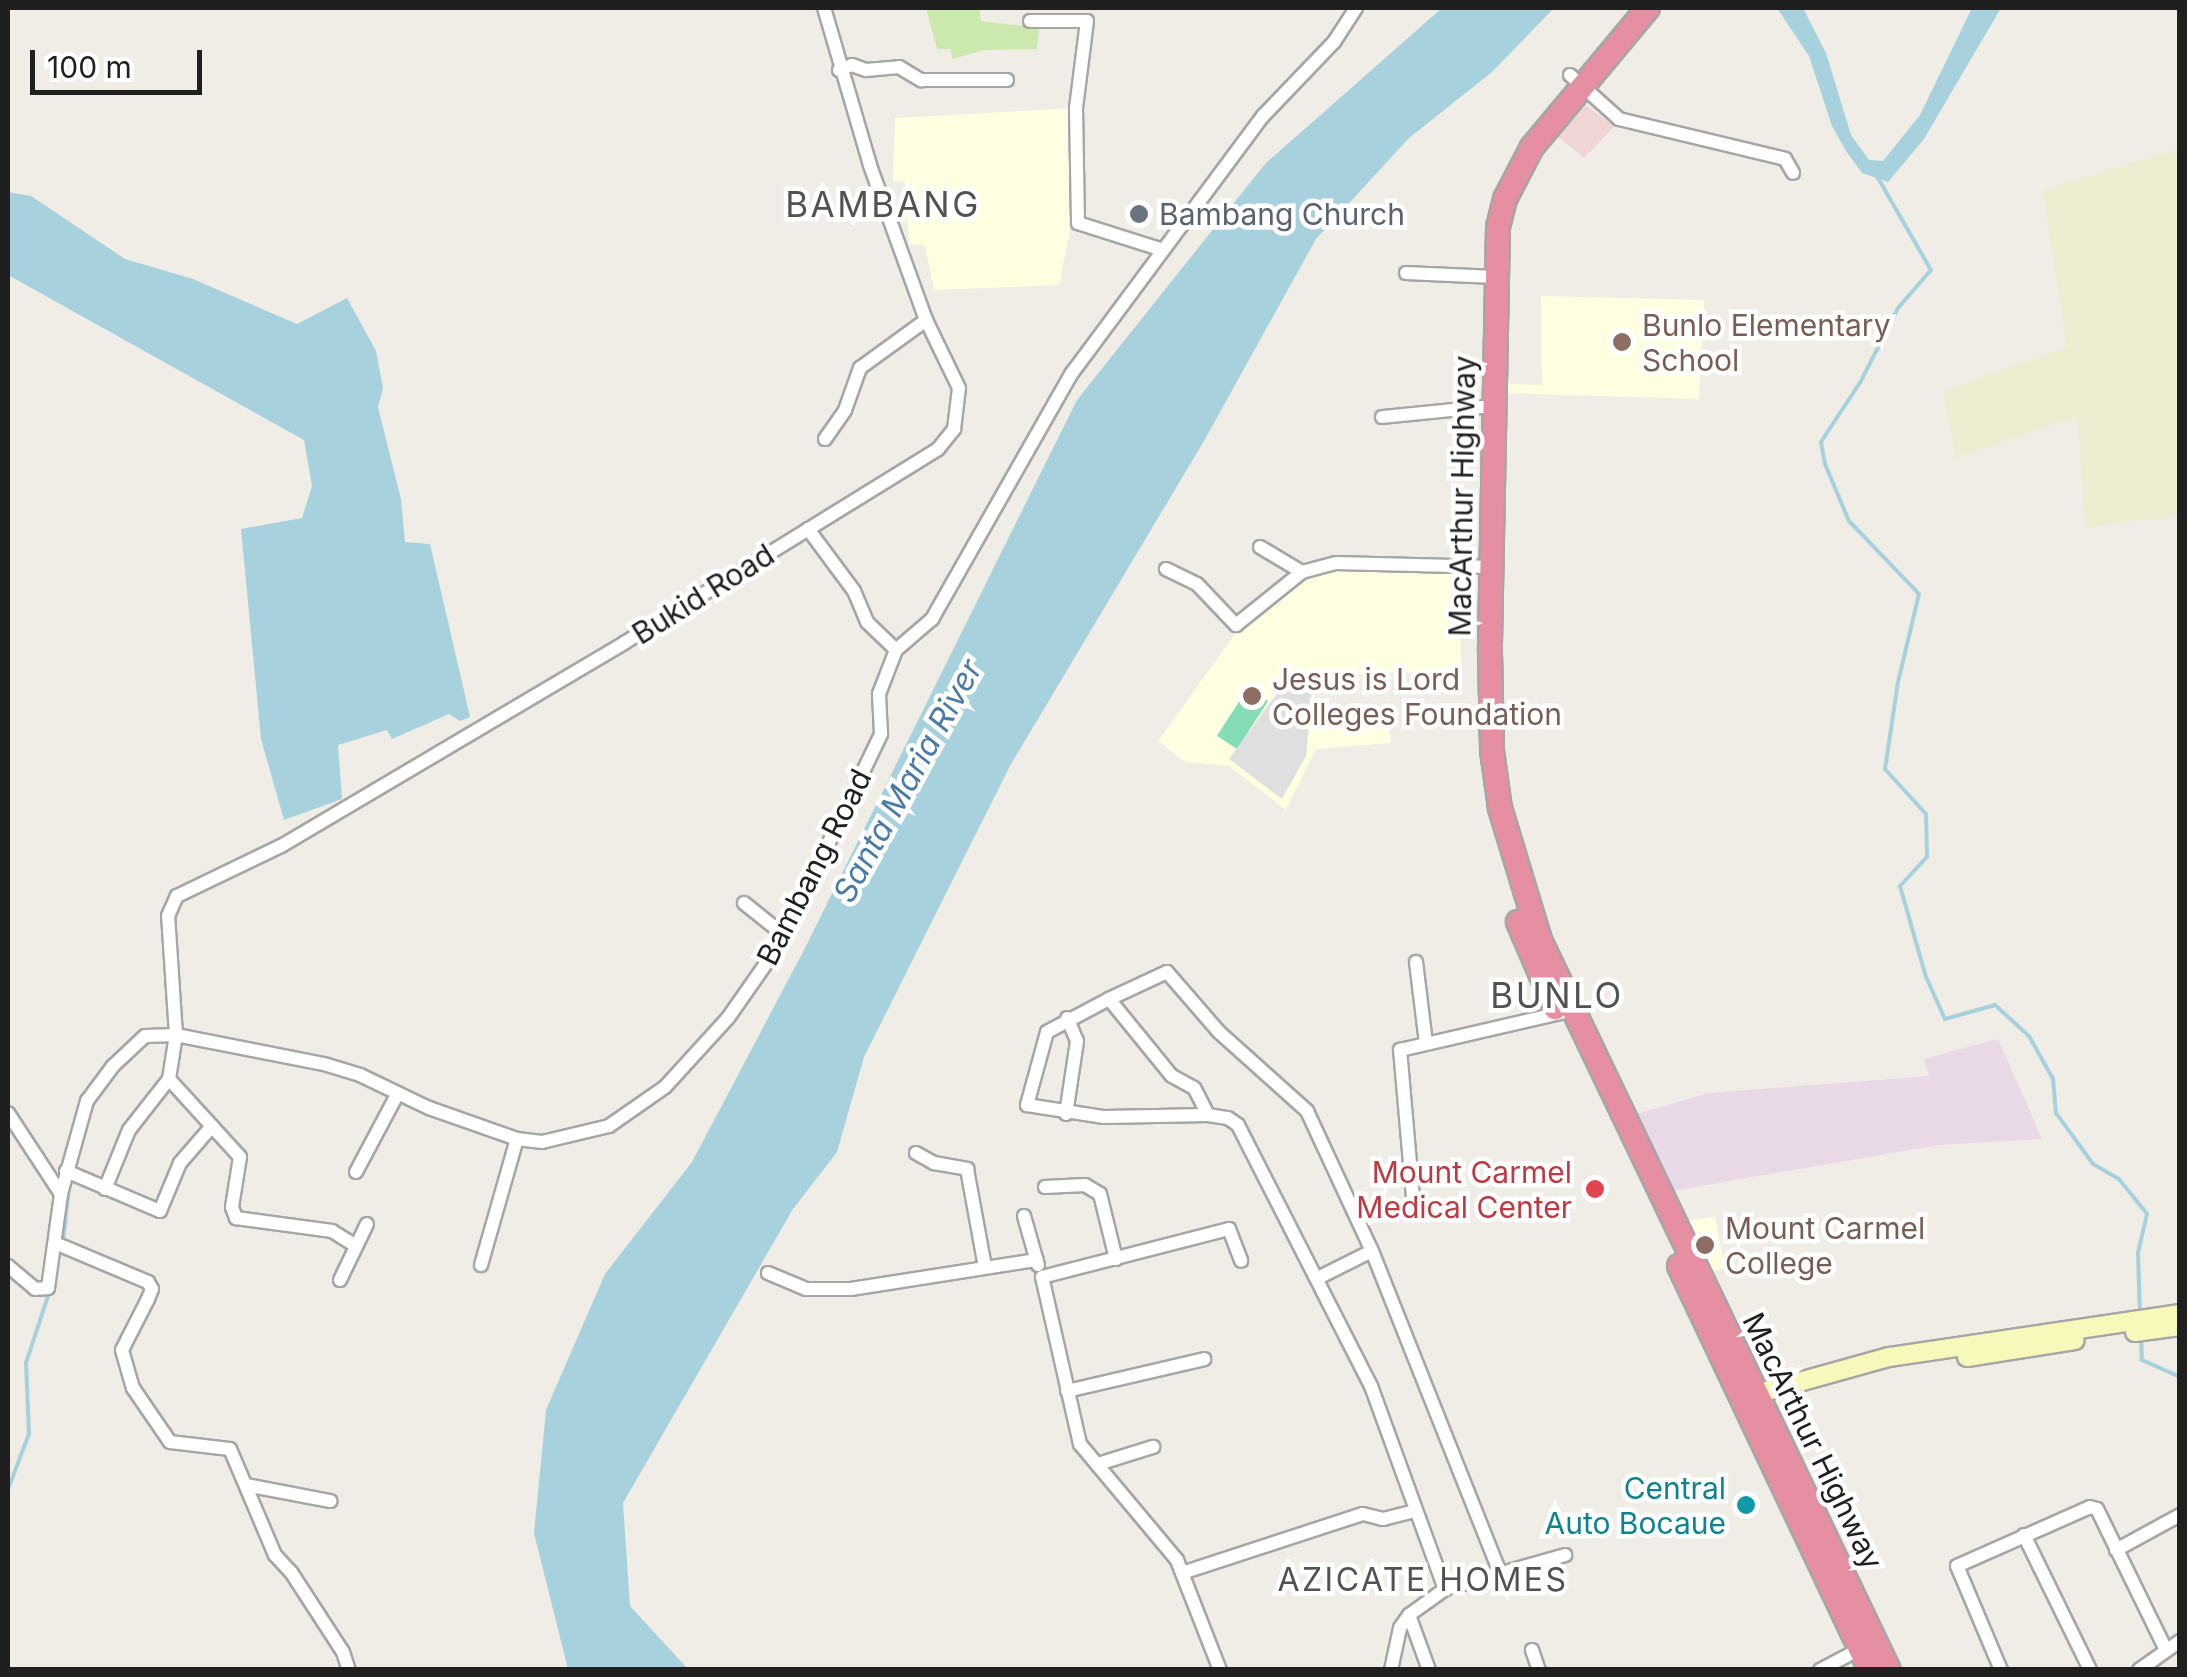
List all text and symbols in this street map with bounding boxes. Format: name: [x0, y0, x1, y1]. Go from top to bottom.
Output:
scale bar: [35, 30, 208, 92]
text: 100 m: [47, 49, 132, 85]
district label: BAMBANG: [785, 183, 981, 225]
place label: Bambang Church: [1159, 196, 1405, 232]
marker: Bambang Church: [1128, 203, 1150, 225]
place label: Bunlo Elementary School: [1642, 307, 1890, 378]
marker: Bunlo Elementary School: [1611, 331, 1633, 353]
street label: MacArthur Highway: [1442, 355, 1482, 637]
street label: Bukid Road: [626, 536, 780, 652]
water label: Santa Maria River: [825, 653, 991, 909]
place label: Jesus is Lord Colleges Foundation: [1272, 661, 1562, 732]
marker: Jesus is Lord Colleges Foundation: [1241, 685, 1263, 707]
street label: Bambang Road: [749, 763, 879, 971]
district label: BUNLO: [1490, 974, 1624, 1016]
place label: Mount Carmel Medical Center: [1356, 1154, 1572, 1224]
marker: Mount Carmel Medical Center: [1582, 1176, 1608, 1202]
place label: Mount Carmel College: [1725, 1210, 1925, 1280]
marker: Mount Carmel College: [1694, 1234, 1716, 1256]
street label: MacArthur Highway: [1735, 1307, 1891, 1575]
place label: Central Auto Bocaue: [1544, 1470, 1726, 1540]
marker: Central Auto Bocaue: [1735, 1494, 1757, 1516]
district label: AZICATE HOMES: [1277, 1561, 1569, 1599]

